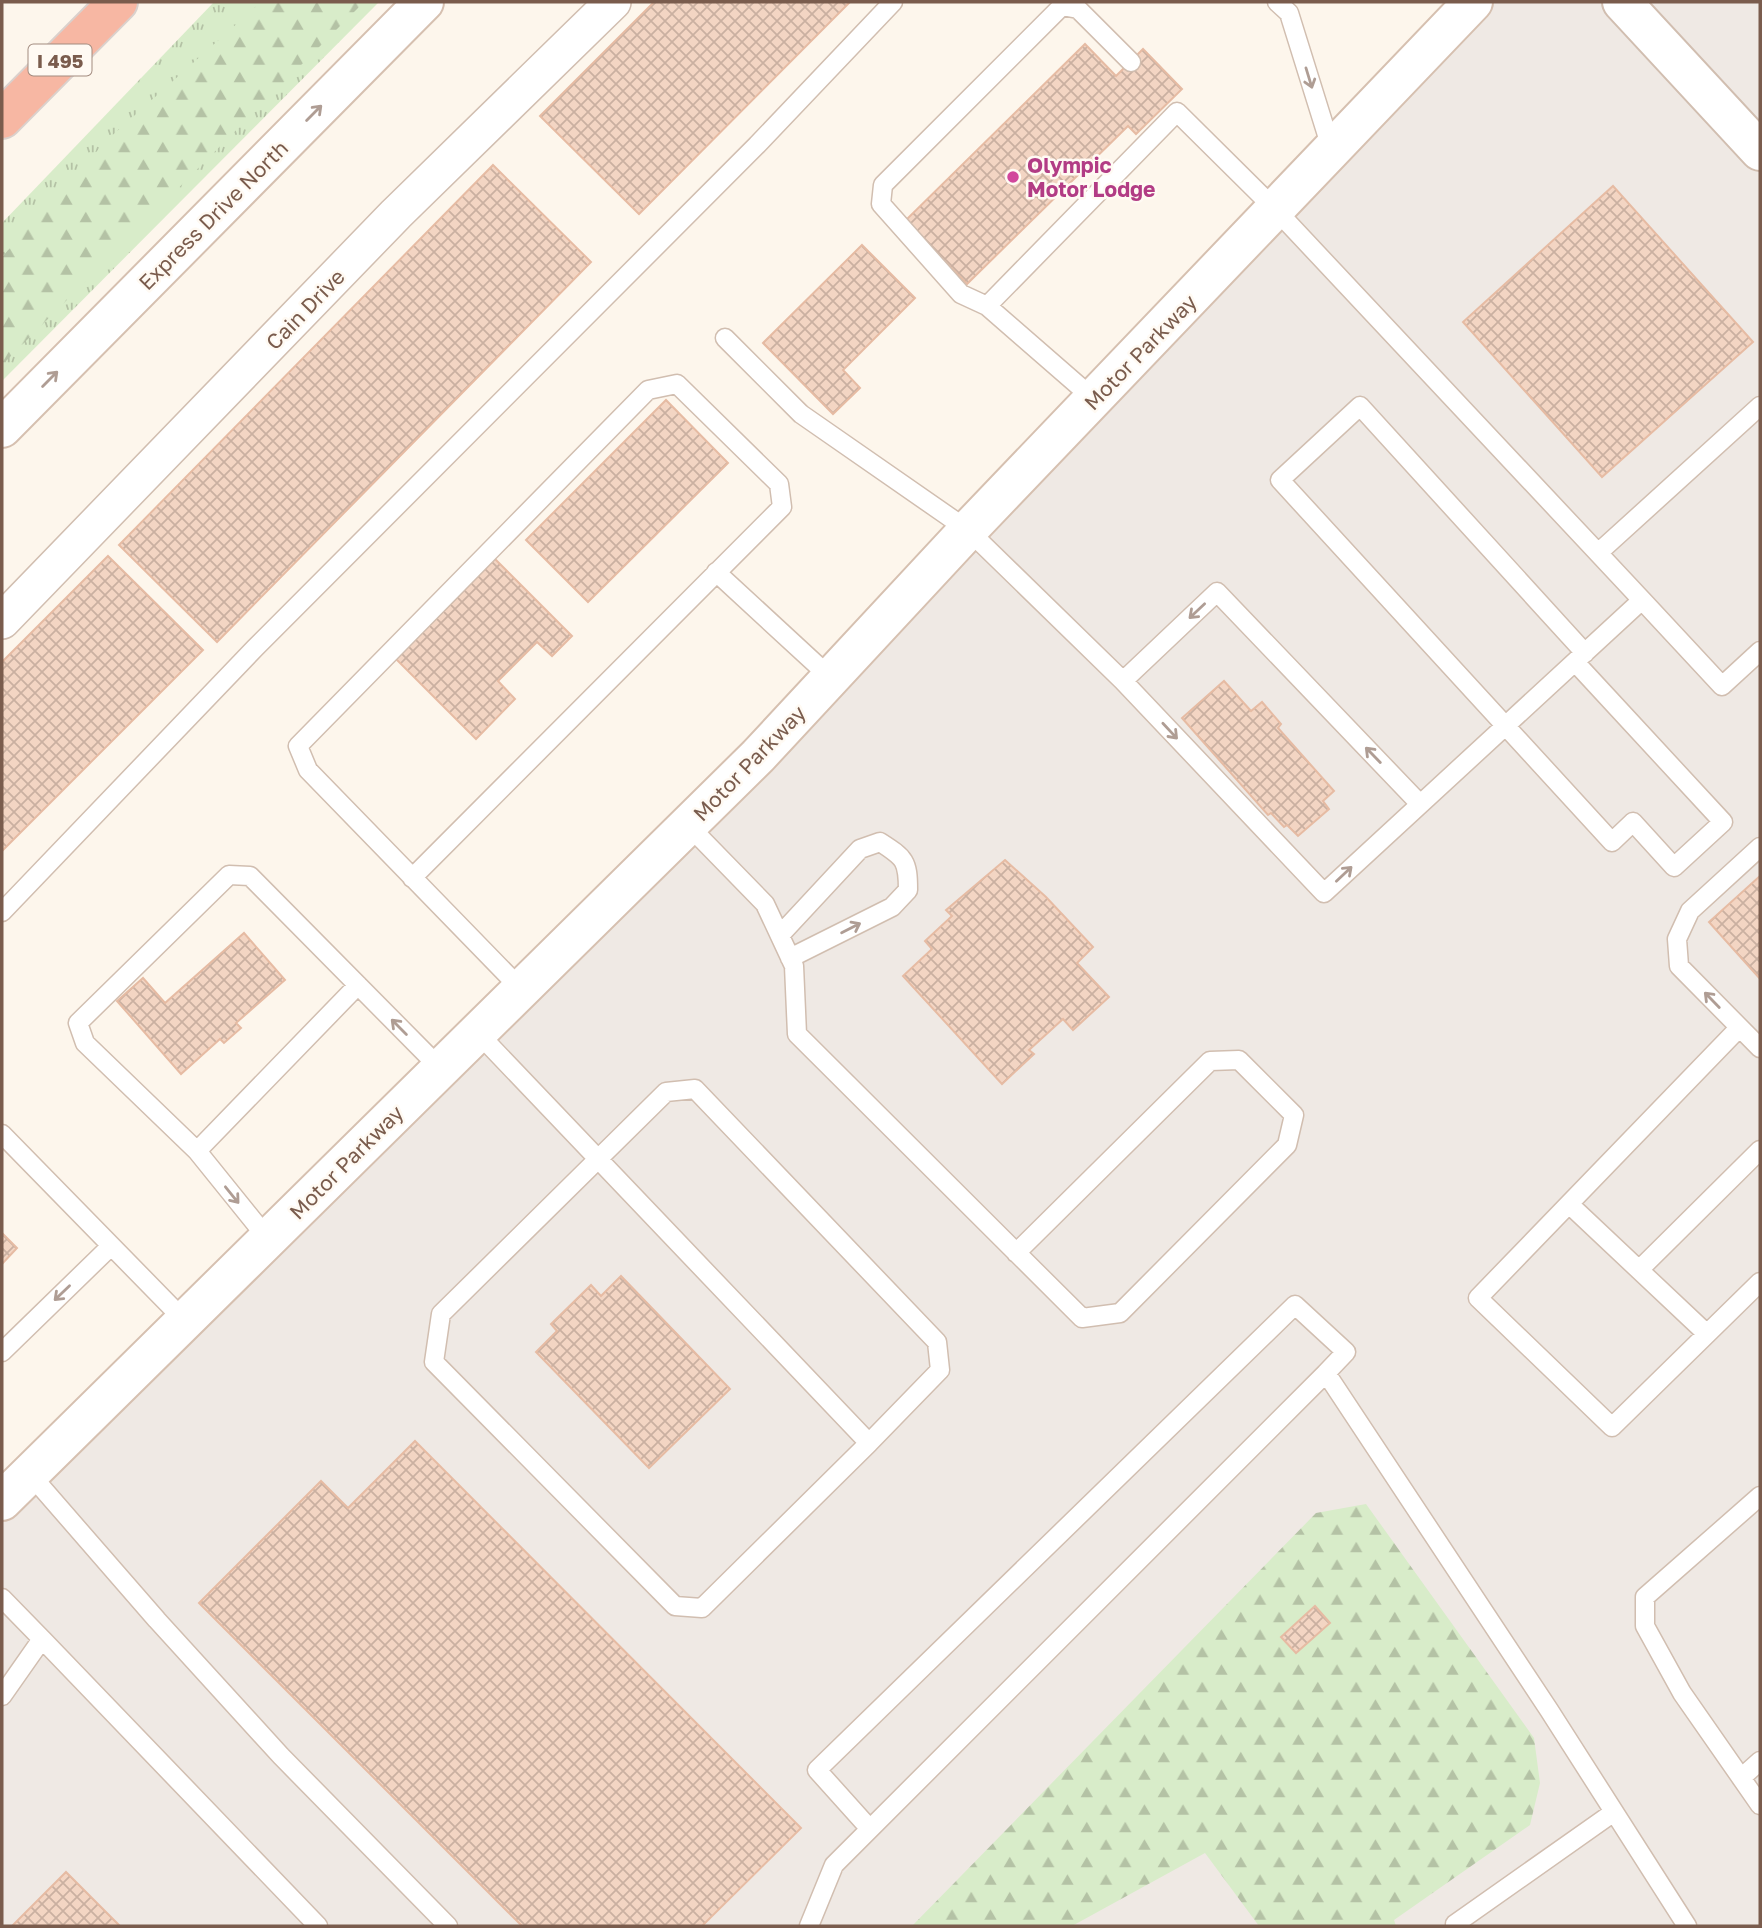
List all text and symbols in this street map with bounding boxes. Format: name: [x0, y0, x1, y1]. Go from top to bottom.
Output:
road number: I 495: [28, 44, 92, 76]
one-way arrow: [1304, 67, 1317, 89]
one-way arrow: [305, 105, 322, 122]
street label: Express Drive North: [133, 135, 293, 295]
place label: Olympic Motor Lodge: [1027, 152, 1155, 202]
marker: Olympic Motor Lodge: [1005, 169, 1021, 185]
street label: Cain Drive: [260, 263, 350, 355]
street label: Motor Parkway: [1078, 289, 1202, 415]
one-way arrow: [41, 371, 58, 388]
one-way arrow: [1189, 602, 1206, 619]
street label: Motor Parkway: [687, 700, 811, 826]
one-way arrow: [1161, 722, 1178, 739]
one-way arrow: [1364, 746, 1381, 763]
one-way arrow: [1335, 865, 1352, 882]
one-way arrow: [840, 920, 861, 934]
one-way arrow: [1703, 992, 1720, 1009]
one-way arrow: [391, 1019, 408, 1036]
street label: Motor Parkway: [284, 1099, 409, 1224]
one-way arrow: [224, 1185, 240, 1203]
one-way arrow: [54, 1285, 71, 1302]

